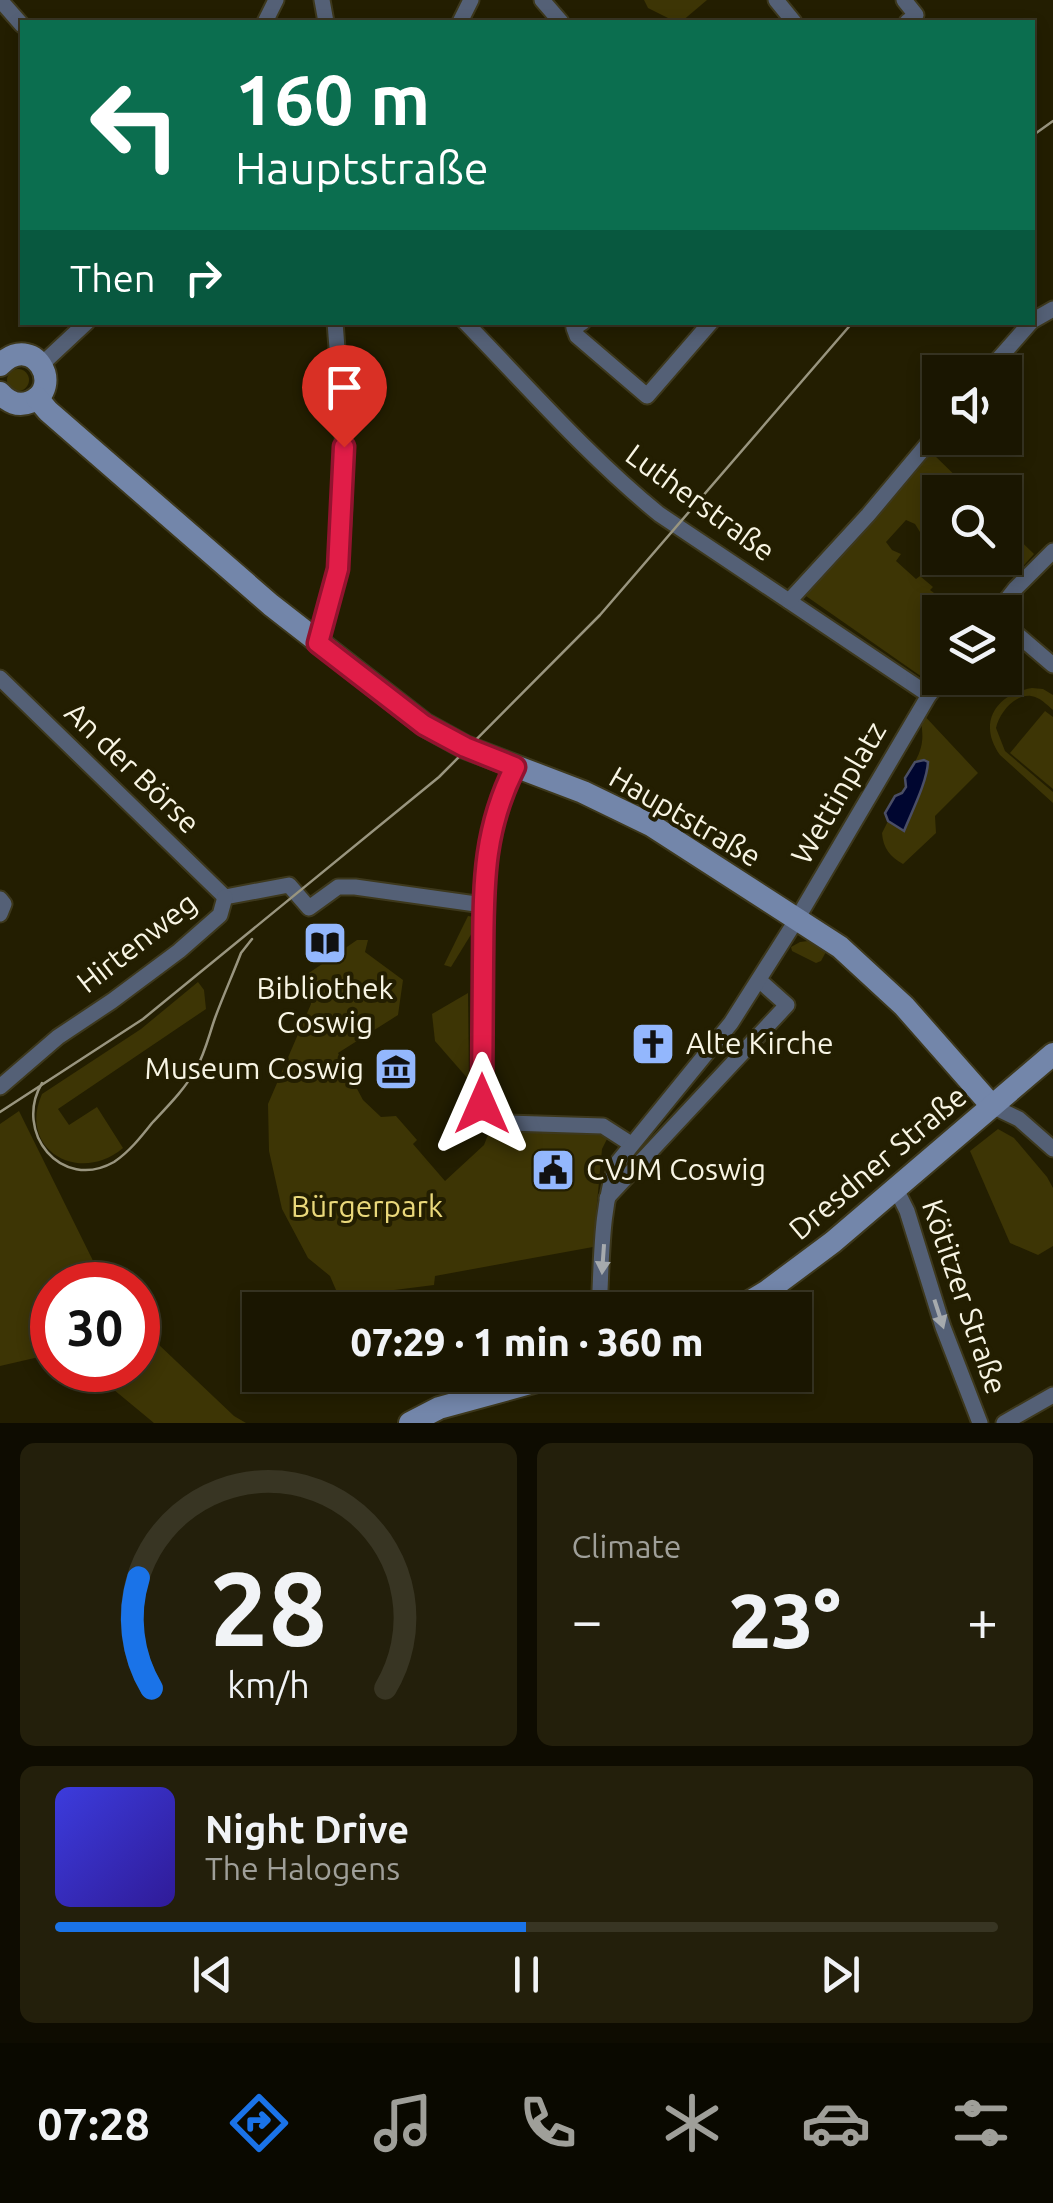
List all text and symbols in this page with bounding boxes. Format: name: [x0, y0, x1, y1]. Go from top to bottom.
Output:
icon: left: [70, 60, 200, 190]
text: 160 m: [235, 60, 430, 138]
text: Hauptstraße: [235, 142, 489, 193]
icon: right: [176, 250, 231, 305]
text: Then: [70, 257, 156, 299]
pin: [302, 345, 387, 448]
map controls: [922, 355, 1022, 695]
button: sound: [922, 355, 1022, 455]
icon: arrive: [317, 360, 372, 415]
street label: Lutherstraße: [620, 437, 782, 568]
button: search: [922, 475, 1022, 575]
button: layers: [922, 595, 1022, 695]
street label: An der Börse: [59, 695, 207, 840]
street label: Wettinplatz: [784, 715, 892, 870]
street label: Hauptstraße: [604, 759, 767, 873]
street label: Hirtenweg: [70, 885, 203, 999]
library icon: Bibliothek Coswig: [302, 920, 348, 966]
place label: Bibliothek Coswig: [256, 971, 394, 1039]
church icon: Alte Kirche: [630, 1021, 676, 1067]
place label: Alte Kirche: [686, 1026, 834, 1060]
museum icon: Museum Coswig: [373, 1046, 419, 1092]
place label: Museum Coswig: [145, 1051, 364, 1085]
position arrow: [430, 1052, 534, 1156]
street label: Dresdner Straße: [782, 1078, 973, 1246]
public building icon: CVJM Coswig: [530, 1147, 576, 1193]
place label: CVJM Coswig: [586, 1152, 766, 1186]
park label: Bürgerpark: [291, 1189, 443, 1223]
street label: Kötitzer Straße: [916, 1195, 1014, 1398]
one-way arrow: [594, 1243, 610, 1275]
speed limit sign: 30: [30, 1262, 160, 1392]
one-way arrow: [932, 1299, 947, 1329]
text: 07:29 · 1 min · 360 m: [350, 1321, 704, 1363]
text: Climate: [572, 1528, 682, 1564]
text: 28: [210, 1549, 327, 1666]
text: 23°: [729, 1578, 841, 1662]
text: −: [572, 1589, 603, 1650]
text: +: [967, 1589, 998, 1650]
text: km/h: [227, 1665, 310, 1705]
text: Night Drive: [205, 1808, 409, 1850]
text: The Halogens: [205, 1850, 400, 1886]
icon: previous: [185, 1947, 240, 2002]
icon: pause: [499, 1947, 554, 2002]
icon: next: [813, 1947, 868, 2002]
icon: directions: [224, 2088, 294, 2158]
icon: music: [368, 2088, 438, 2158]
icon: phone: [513, 2088, 583, 2158]
icon: climate: [657, 2088, 727, 2158]
icon: car: [801, 2088, 871, 2158]
icon: filters: [946, 2088, 1016, 2158]
text: 07:28: [37, 2098, 150, 2149]

